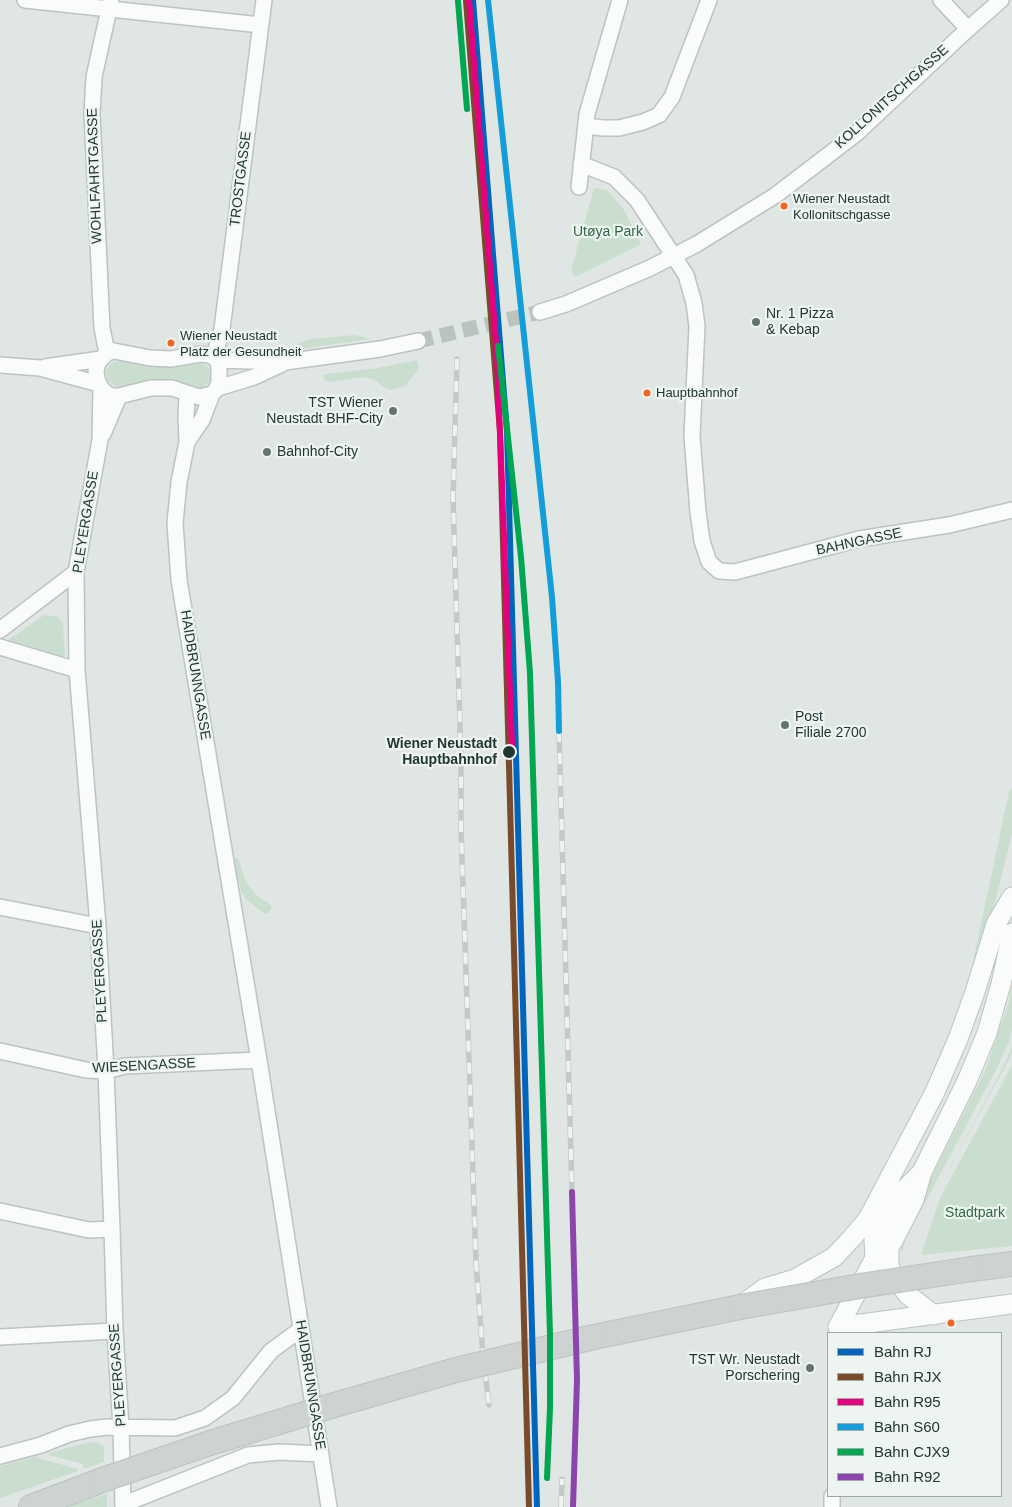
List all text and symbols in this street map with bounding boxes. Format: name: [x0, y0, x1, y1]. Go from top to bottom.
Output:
street label: KOLLONITSCHGASSE: [832, 42, 952, 152]
street label: WOHLFAHRTGASSE: [84, 108, 106, 244]
street label: TROSTGASSE: [227, 130, 255, 228]
place label: Wiener Neustadt Kollonitschgasse: [793, 191, 891, 222]
marker: Wiener Neustadt Kollonitschgasse: [779, 201, 789, 211]
park label: Utøya Park: [573, 224, 643, 240]
place label: Nr. 1 Pizza & Kebap: [766, 306, 834, 338]
marker: Nr. 1 Pizza & Kebap: [750, 316, 762, 328]
place label: Wiener Neustadt Platz der Gesundheit: [180, 328, 301, 359]
marker: Wiener Neustadt Platz der Gesundheit: [166, 338, 176, 348]
place label: Hauptbahnhof: [656, 385, 738, 401]
marker: Hauptbahnhof: [642, 388, 652, 398]
place label: TST Wiener Neustadt BHF-City: [266, 395, 383, 428]
marker: TST Wiener Neustadt BHF-City: [387, 405, 399, 417]
place label: Bahnhof-City: [277, 444, 358, 460]
marker: Bahnhof-City: [261, 446, 273, 458]
street label: PLEYERGASSE: [70, 470, 102, 574]
street label: BAHNGASSE: [815, 525, 903, 559]
street label: HAIDBRUNNGASSE: [176, 609, 214, 741]
place label: Post Filiale 2700: [795, 709, 867, 742]
marker: Post Filiale 2700: [779, 719, 791, 731]
place label: Wiener Neustadt Hauptbahnhof: [387, 736, 497, 769]
marker: Wiener Neustadt Hauptbahnhof: [501, 744, 517, 760]
street label: PLEYERGASSE: [89, 919, 111, 1023]
street label: WIESENGASSE: [92, 1055, 196, 1077]
park label: Stadtpark: [945, 1205, 1005, 1221]
unlabelled marker: [946, 1318, 956, 1328]
street label: HAIDBRUNNGASSE: [291, 1319, 329, 1451]
street label: PLEYERGASSE: [106, 1323, 130, 1427]
legend: [827, 1332, 1002, 1497]
text: Bahn RJ: [874, 1343, 932, 1360]
place label: TST Wr. Neustadt Porschering: [689, 1352, 800, 1384]
marker: TST Wr. Neustadt Porschering: [804, 1362, 816, 1374]
text: Bahn RJX: [874, 1368, 942, 1385]
text: Bahn R95: [874, 1393, 941, 1410]
text: Bahn S60: [874, 1418, 940, 1435]
text: Bahn CJX9: [874, 1443, 950, 1460]
text: Bahn R92: [874, 1468, 941, 1485]

